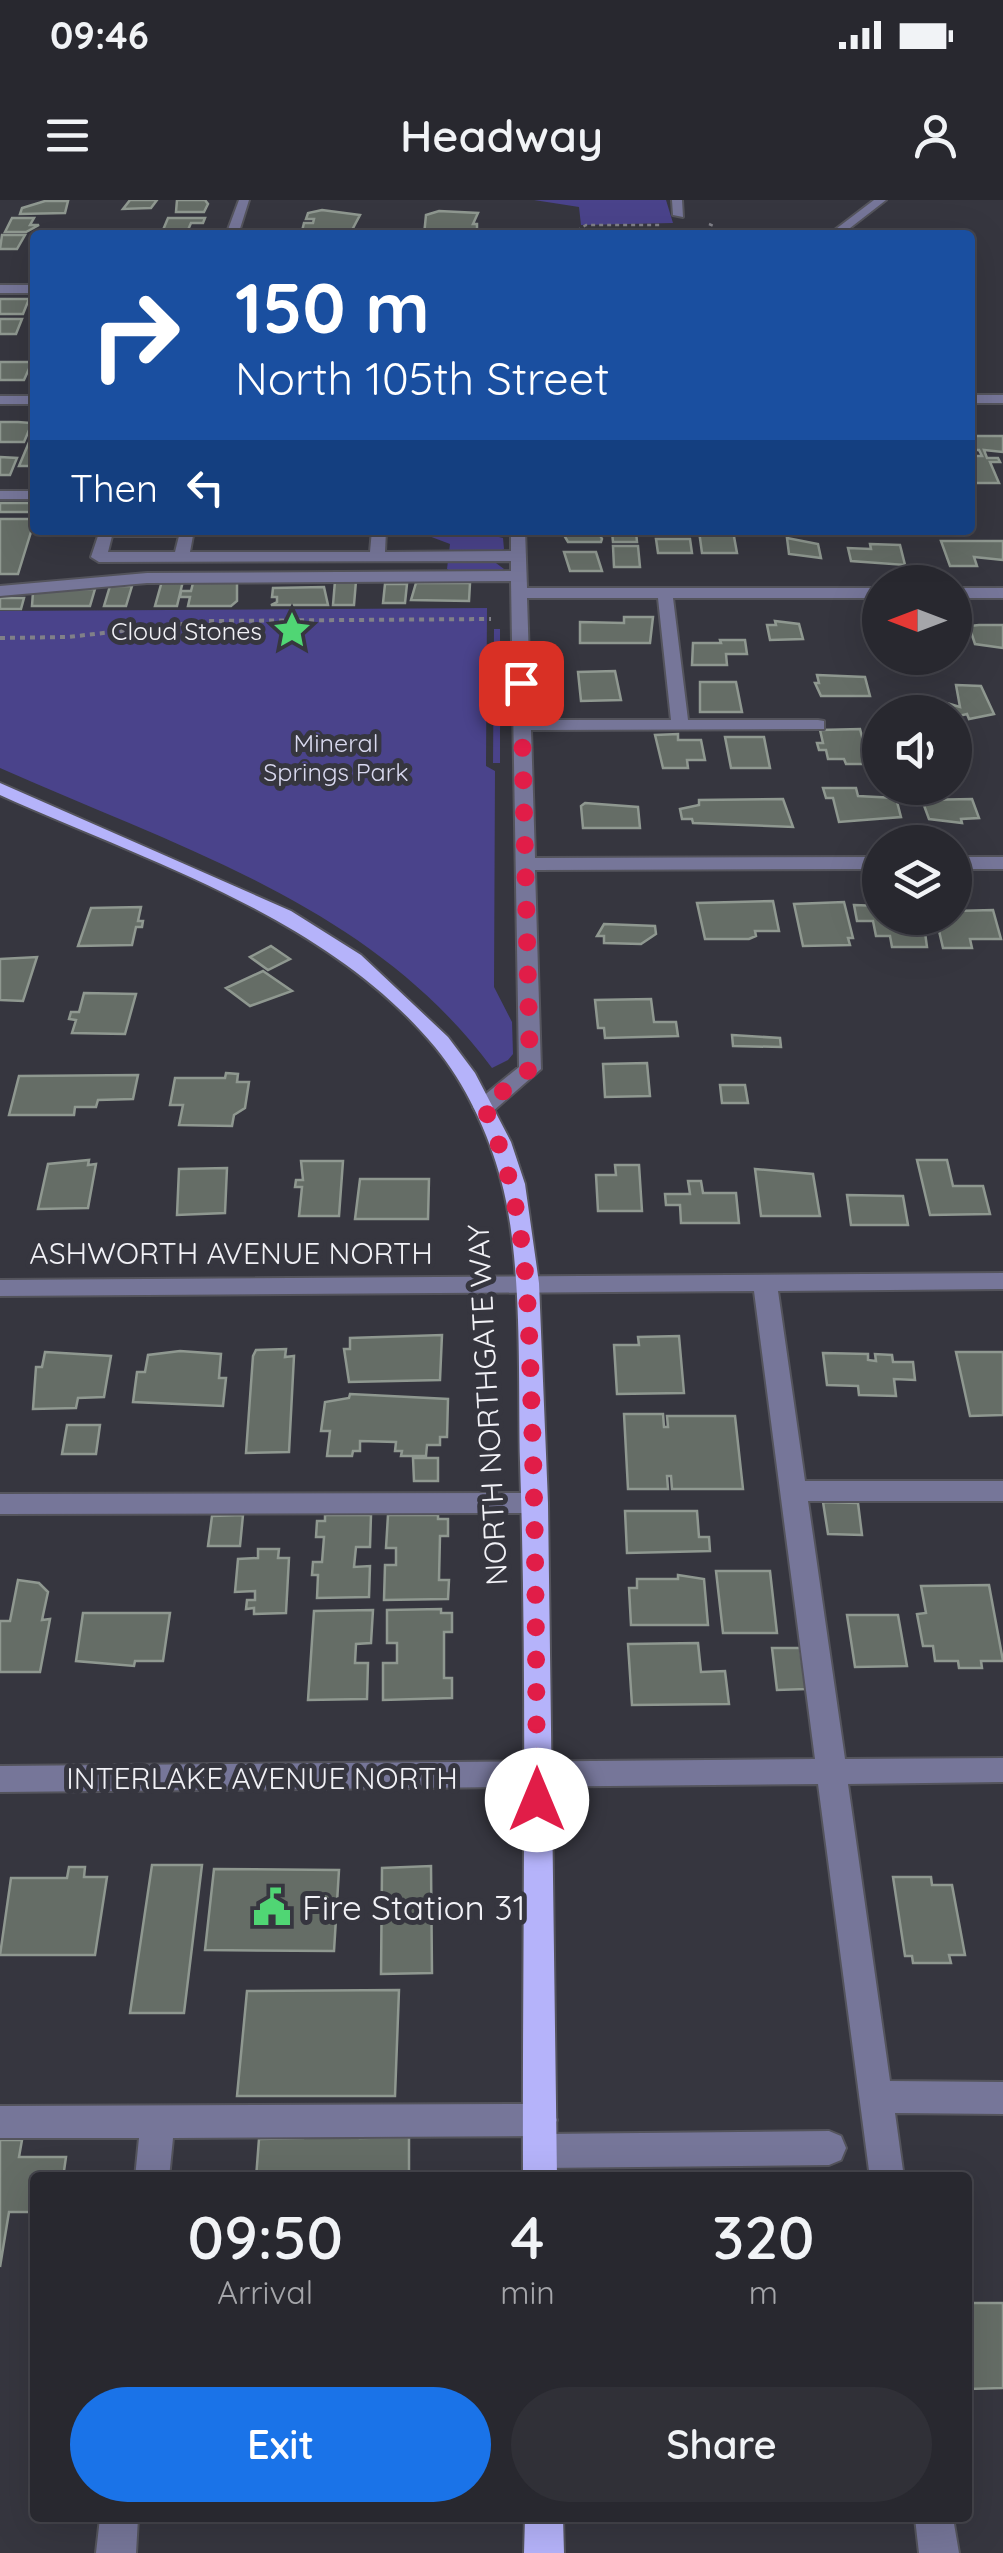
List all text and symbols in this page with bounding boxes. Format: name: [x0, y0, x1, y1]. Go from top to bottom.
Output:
text: 09:46: [50, 11, 149, 59]
text: Headway: [400, 107, 603, 163]
icon: menu: [40, 108, 95, 163]
icon: person: [908, 108, 963, 163]
text: 150 m: [235, 263, 430, 351]
icon: right: [70, 270, 200, 400]
text: North 105th Street: [235, 350, 609, 406]
icon: left: [178, 460, 233, 515]
text: Then: [70, 464, 158, 512]
north arrow: [862, 565, 972, 675]
map controls: [862, 565, 972, 935]
place icon: Cloud Stones: [271, 609, 313, 651]
place label: Cloud Stones: [111, 615, 262, 646]
pin: [479, 641, 564, 726]
icon: arrive: [494, 656, 549, 711]
button: sound: [862, 695, 972, 805]
park label: Mineral Springs Park: [263, 727, 409, 787]
button: layers: [862, 825, 972, 935]
street label: NORTH NORTHGATE WAY: [459, 1223, 515, 1587]
street label: ASHWORTH AVENUE NORTH: [29, 1234, 433, 1272]
position arrow: [485, 1748, 589, 1852]
street label: INTERLAKE AVENUE NORTH: [66, 1759, 458, 1797]
place label: Fire Station 31: [302, 1885, 526, 1929]
public building icon: Fire Station 31: [251, 1886, 293, 1928]
text: 09:50: [187, 2199, 343, 2274]
text: 4: [511, 2199, 545, 2274]
text: 320: [712, 2199, 815, 2274]
text: Arrival: [217, 2272, 313, 2312]
text: min: [500, 2272, 555, 2312]
text: m: [749, 2272, 778, 2312]
button: Exit: [70, 2387, 491, 2502]
button: Share: [511, 2387, 932, 2502]

